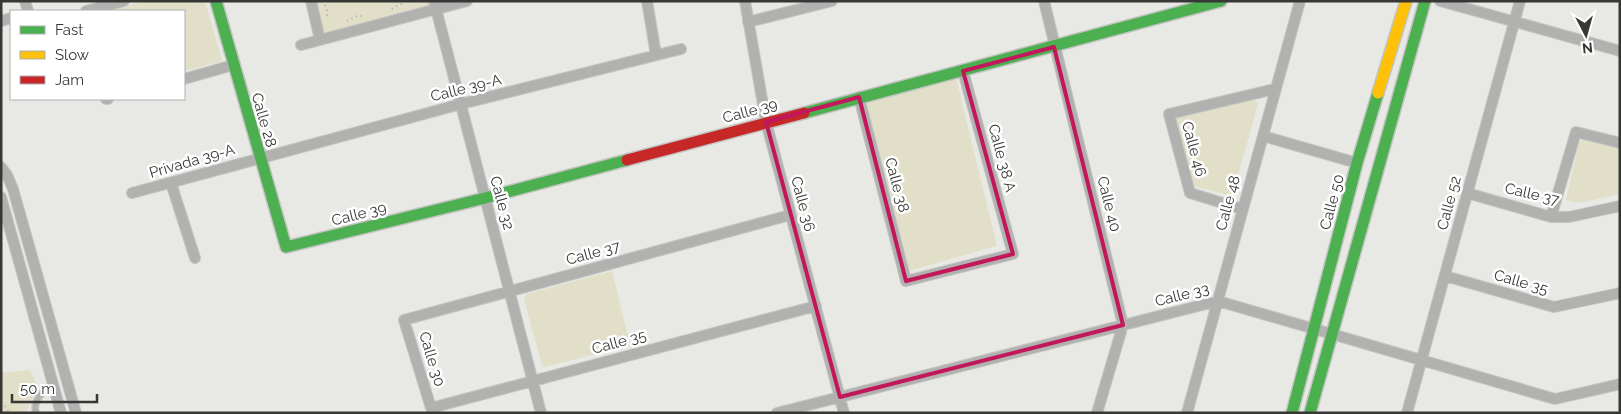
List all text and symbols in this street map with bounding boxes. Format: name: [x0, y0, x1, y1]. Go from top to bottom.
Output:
legend: [10, 10, 185, 100]
north arrow: [1561, 10, 1611, 60]
text: Fast: [55, 21, 83, 39]
text: N: [1581, 39, 1594, 56]
text: Slow: [55, 46, 89, 64]
text: Jam: [55, 71, 84, 89]
street label: Calle 39-A: [429, 71, 503, 105]
street label: Calle 28: [248, 91, 280, 149]
street label: Calle 39: [721, 95, 780, 127]
street label: Calle 46: [1178, 119, 1210, 179]
street label: Calle 38 A: [984, 122, 1020, 194]
street label: Privada 39-A: [147, 140, 237, 182]
street label: Calle 38: [881, 156, 913, 215]
street label: Calle 50: [1316, 172, 1348, 232]
street label: Calle 48: [1212, 173, 1244, 233]
street label: Calle 32: [486, 174, 518, 232]
street label: Calle 36: [787, 174, 819, 234]
street label: Calle 40: [1093, 174, 1125, 234]
street label: Calle 52: [1433, 174, 1465, 232]
street label: Calle 37: [1503, 179, 1561, 209]
street label: Calle 39: [330, 198, 389, 230]
street label: Calle 37: [564, 237, 622, 269]
street label: Calle 35: [1492, 266, 1550, 298]
street label: Calle 33: [1153, 280, 1211, 310]
street label: Calle 35: [590, 326, 648, 358]
street label: Calle 30: [415, 329, 449, 389]
scale bar: [12, 372, 98, 404]
text: 50 m: [20, 380, 55, 398]

